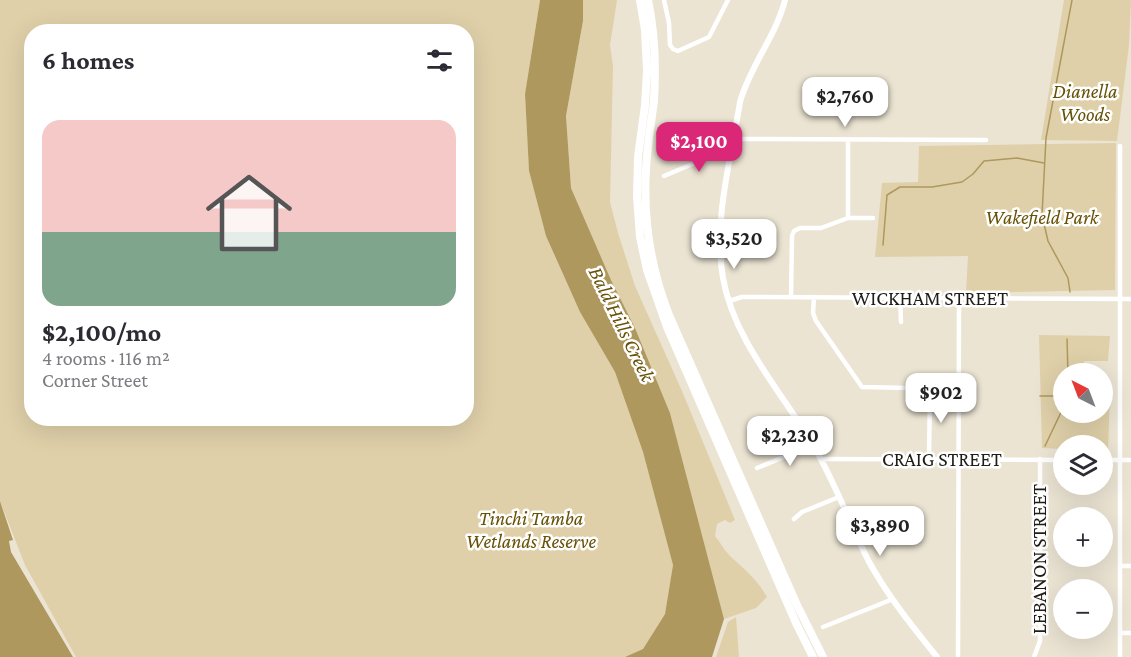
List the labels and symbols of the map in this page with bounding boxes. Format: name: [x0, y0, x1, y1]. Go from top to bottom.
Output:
pin: $2,760: [796, 77, 894, 128]
park label: Dianella Woods: [1052, 80, 1118, 125]
pin: $2,100: [650, 122, 748, 173]
park label: Wakefield Park: [986, 206, 1100, 229]
pin: $3,520: [685, 219, 783, 270]
water label: Bald Hills Creek: [584, 263, 661, 386]
street label: WICKHAM STREET: [852, 287, 1008, 309]
north arrow: [1053, 363, 1113, 423]
pin: $902: [905, 373, 977, 424]
pin: $2,230: [741, 416, 839, 467]
street label: CRAIG STREET: [882, 448, 1002, 470]
street label: LEBANON STREET: [1028, 484, 1050, 634]
pin: $3,890: [831, 506, 929, 557]
park label: Tinchi Tamba Wetlands Reserve: [466, 507, 597, 552]

